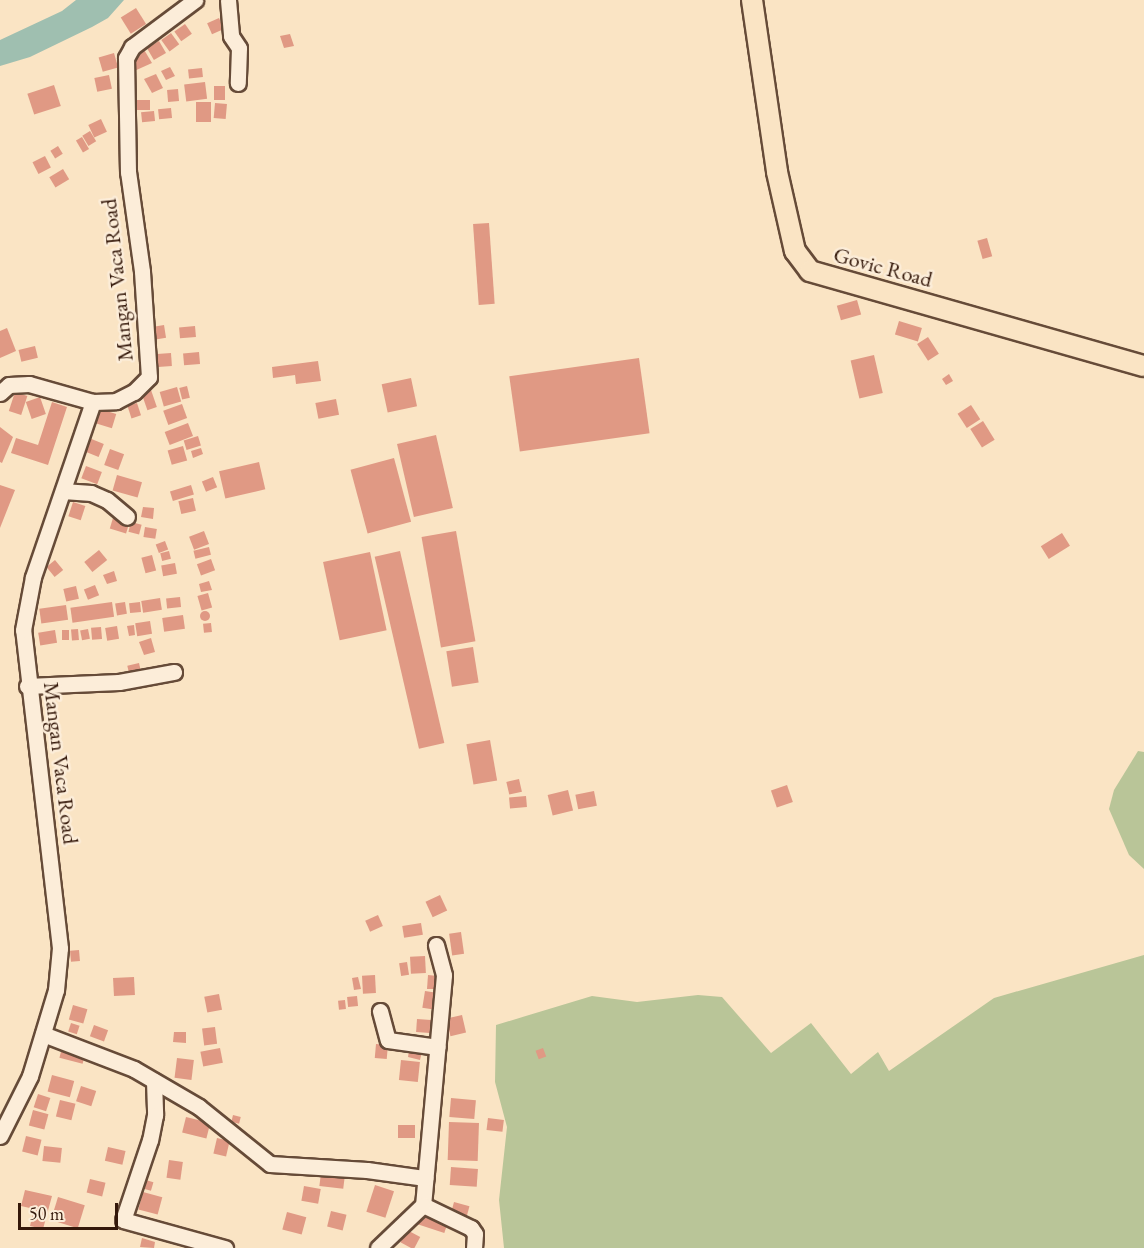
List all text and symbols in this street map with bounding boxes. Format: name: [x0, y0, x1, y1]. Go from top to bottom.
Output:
street label: Mangan Vaca Road: [95, 197, 139, 363]
street label: Govic Road: [831, 241, 935, 293]
street label: Mangan Vaca Road: [38, 680, 84, 846]
scale bar: [21, 1191, 122, 1229]
text: 50 m: [29, 1202, 64, 1225]

